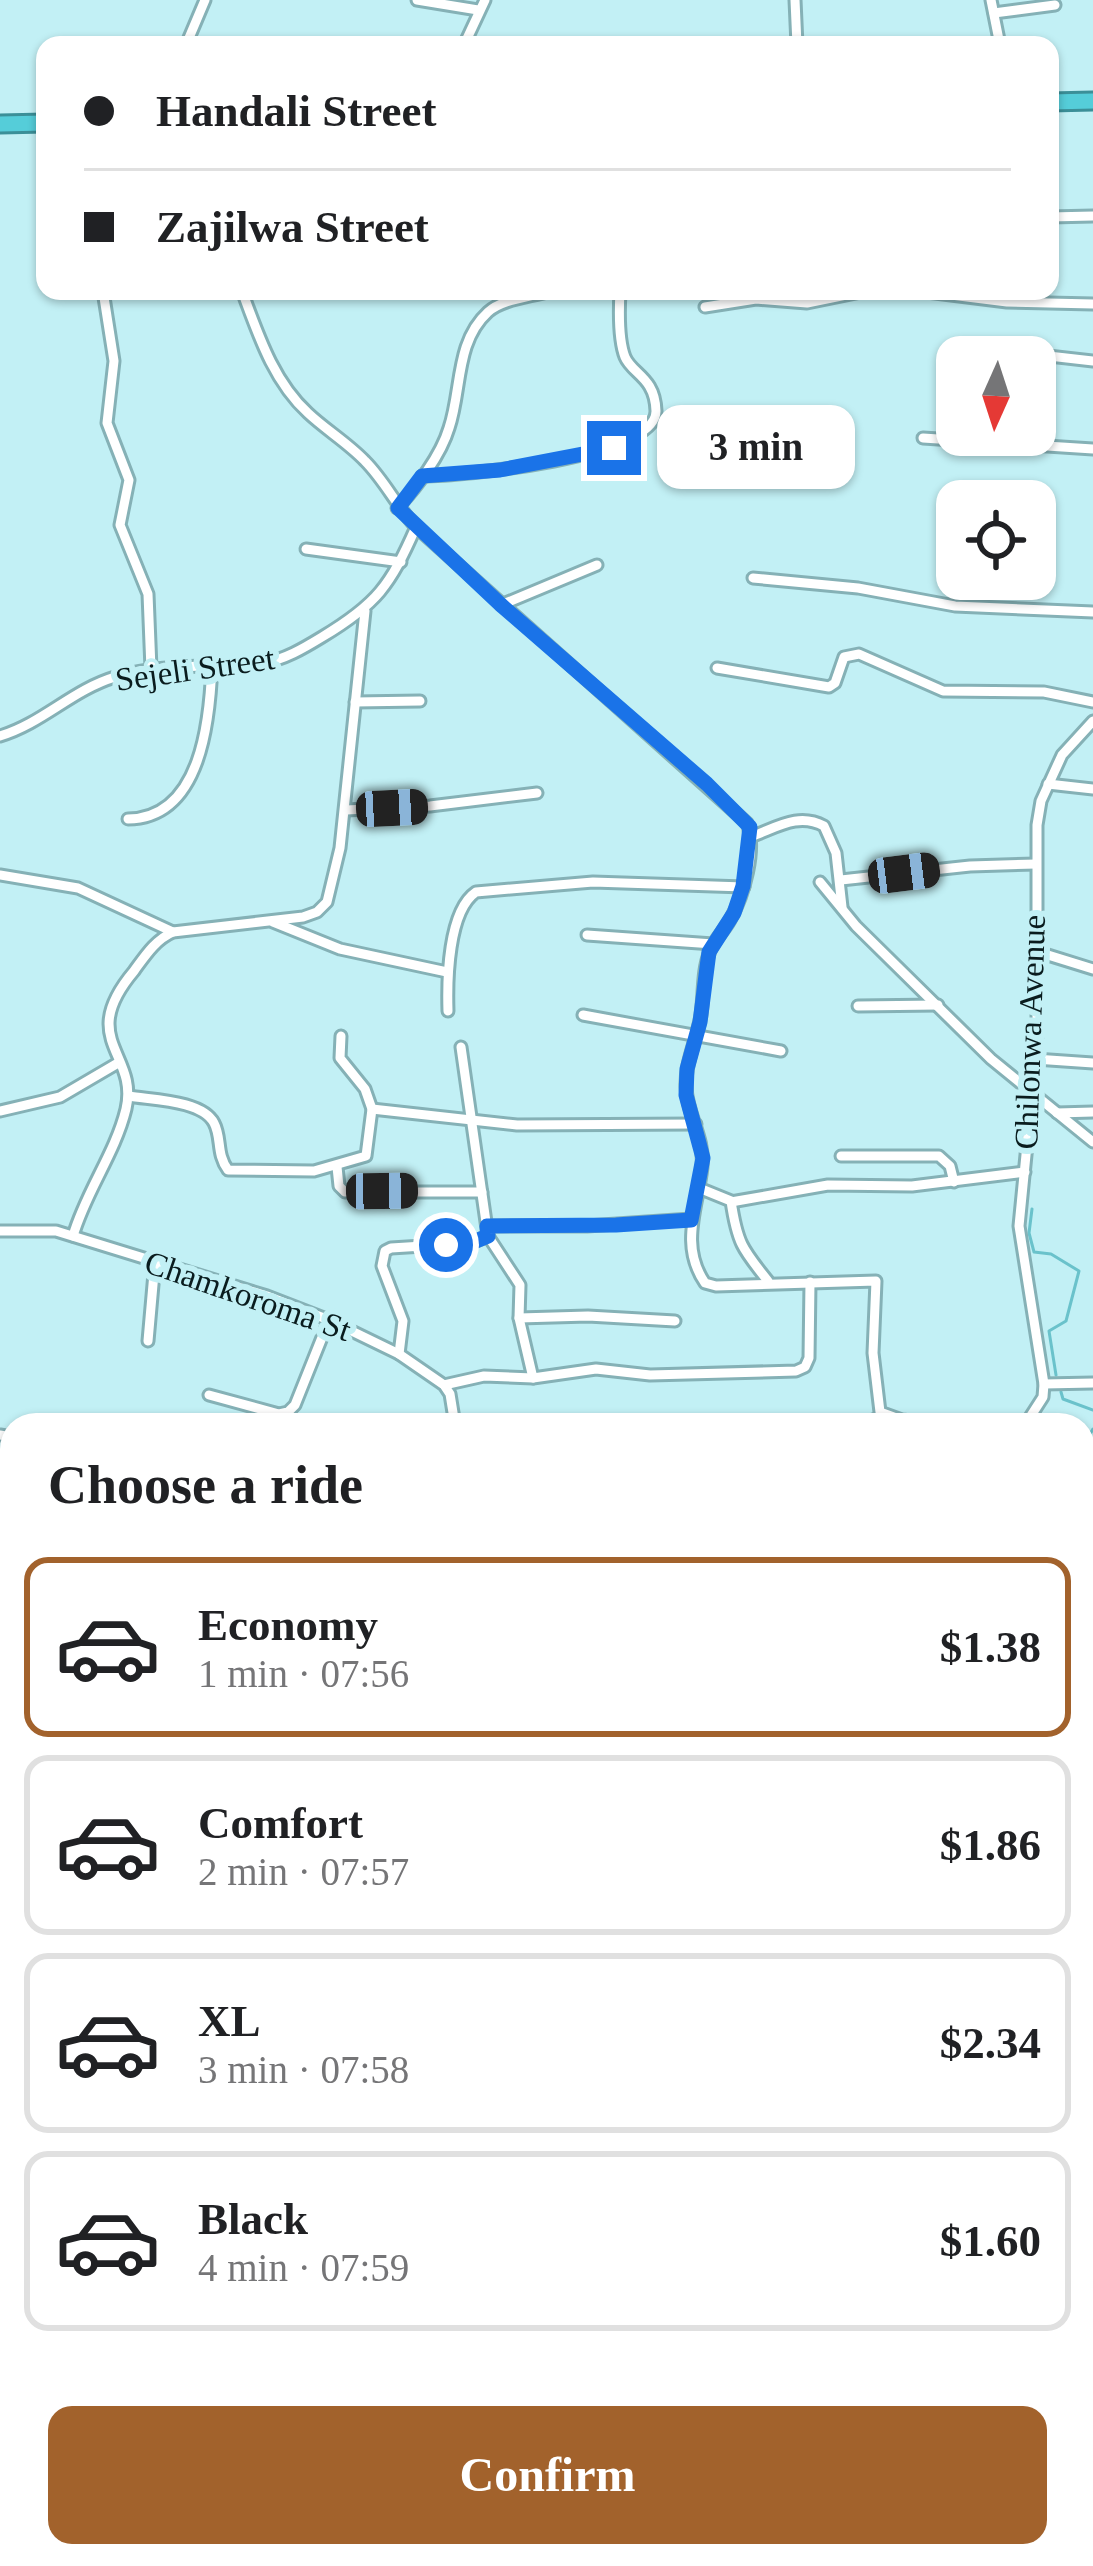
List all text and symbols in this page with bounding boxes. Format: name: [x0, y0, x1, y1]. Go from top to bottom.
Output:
text: Handali Street: [156, 86, 436, 136]
text: Zajilwa Street: [156, 202, 429, 252]
north arrow: [936, 336, 1056, 456]
map controls: [936, 336, 1056, 600]
callout: 3 min: [656, 406, 854, 490]
route end: [587, 421, 641, 475]
text: 3 min: [709, 425, 803, 468]
button: locate: [936, 480, 1056, 600]
street label: Sejeli Street: [113, 640, 277, 698]
car: [355, 788, 429, 828]
car: [866, 851, 942, 895]
street label: Chilonwa Avenue: [1008, 914, 1052, 1150]
car: [346, 1172, 418, 1210]
route start: [419, 1218, 473, 1272]
street label: Chamkoroma St: [140, 1244, 356, 1348]
text: Choose a ride: [48, 1455, 363, 1515]
icon: car: [54, 1593, 162, 1701]
text: Economy: [198, 1600, 378, 1650]
text: $1.38: [940, 1622, 1041, 1672]
text: 1 min · 07:56: [198, 1652, 409, 1695]
icon: car: [54, 1791, 162, 1899]
text: Comfort: [198, 1798, 363, 1848]
text: $1.86: [940, 1820, 1041, 1870]
text: 2 min · 07:57: [198, 1850, 409, 1893]
icon: car: [54, 1989, 162, 2097]
text: XL: [198, 1996, 261, 2046]
text: $2.34: [940, 2018, 1041, 2068]
text: 3 min · 07:58: [198, 2048, 409, 2091]
icon: car: [54, 2187, 162, 2295]
text: Black: [198, 2194, 308, 2244]
text: $1.60: [940, 2216, 1041, 2266]
text: 4 min · 07:59: [198, 2246, 409, 2289]
button: Confirm: [48, 2406, 1047, 2544]

